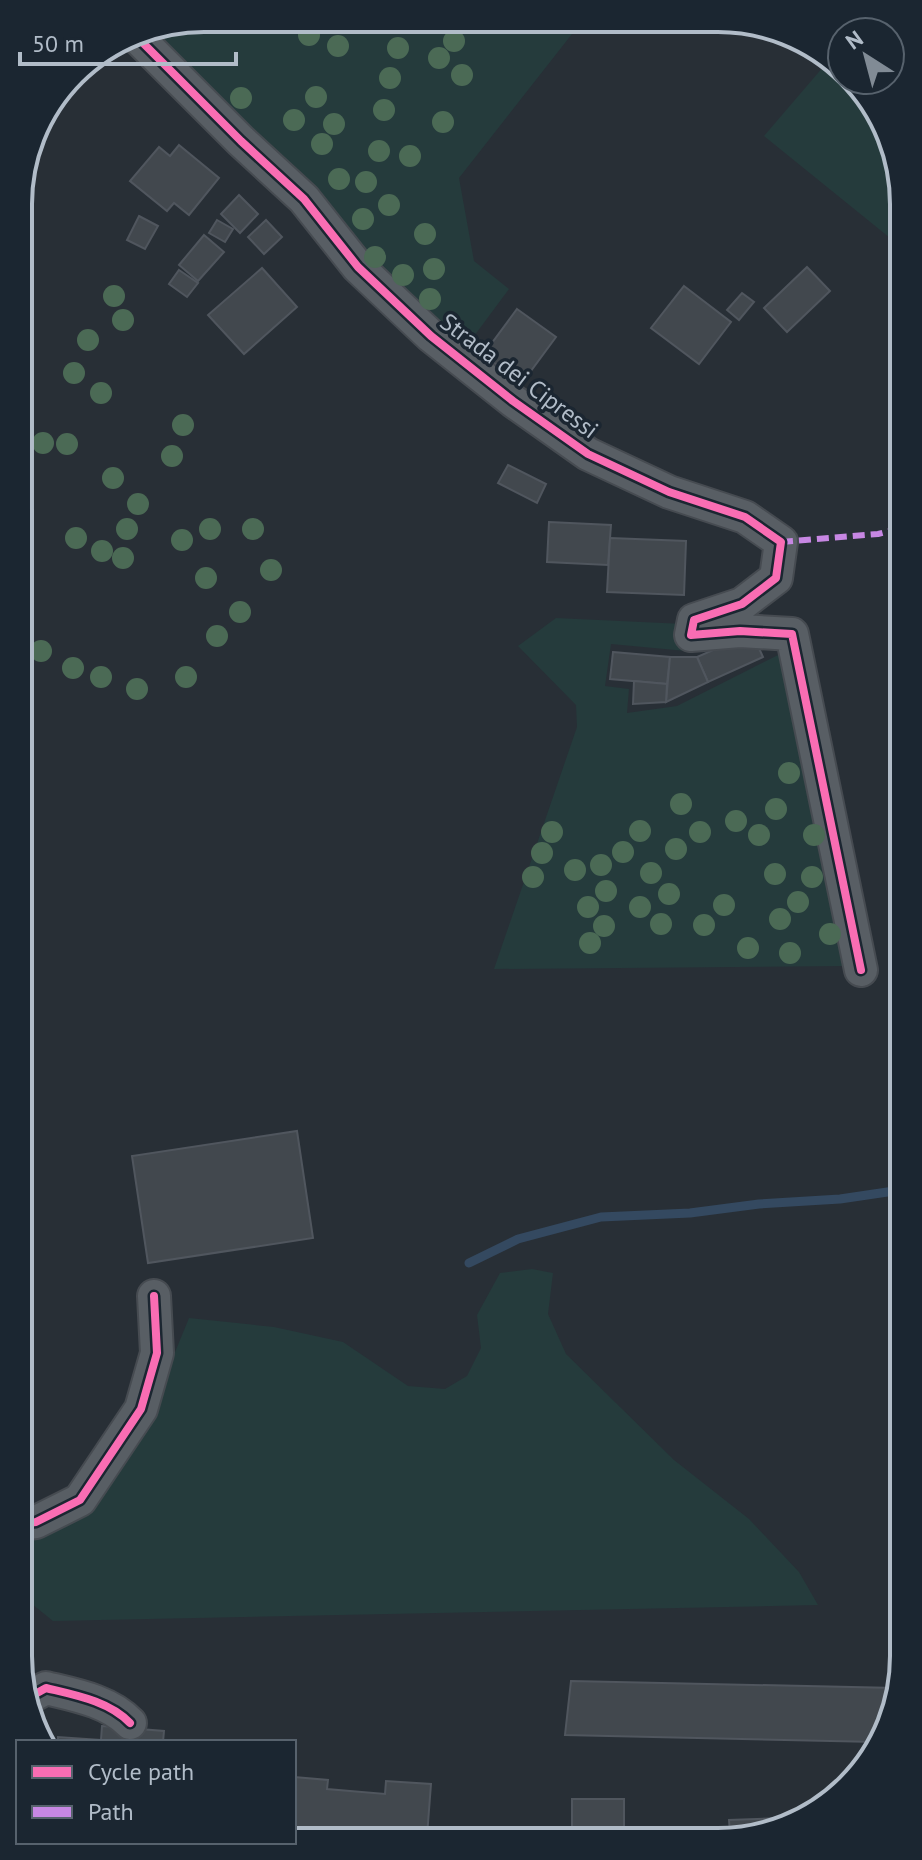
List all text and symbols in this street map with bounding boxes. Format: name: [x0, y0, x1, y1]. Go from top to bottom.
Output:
scale bar: [20, 16, 236, 66]
north arrow: [826, 16, 906, 96]
text: N: [840, 24, 868, 55]
text: 50 m: [32, 28, 84, 59]
street label: Strada dei Cipressi: [434, 306, 605, 445]
legend: [16, 1740, 296, 1844]
text: Cycle path: [88, 1756, 194, 1787]
text: Path: [88, 1796, 134, 1827]

